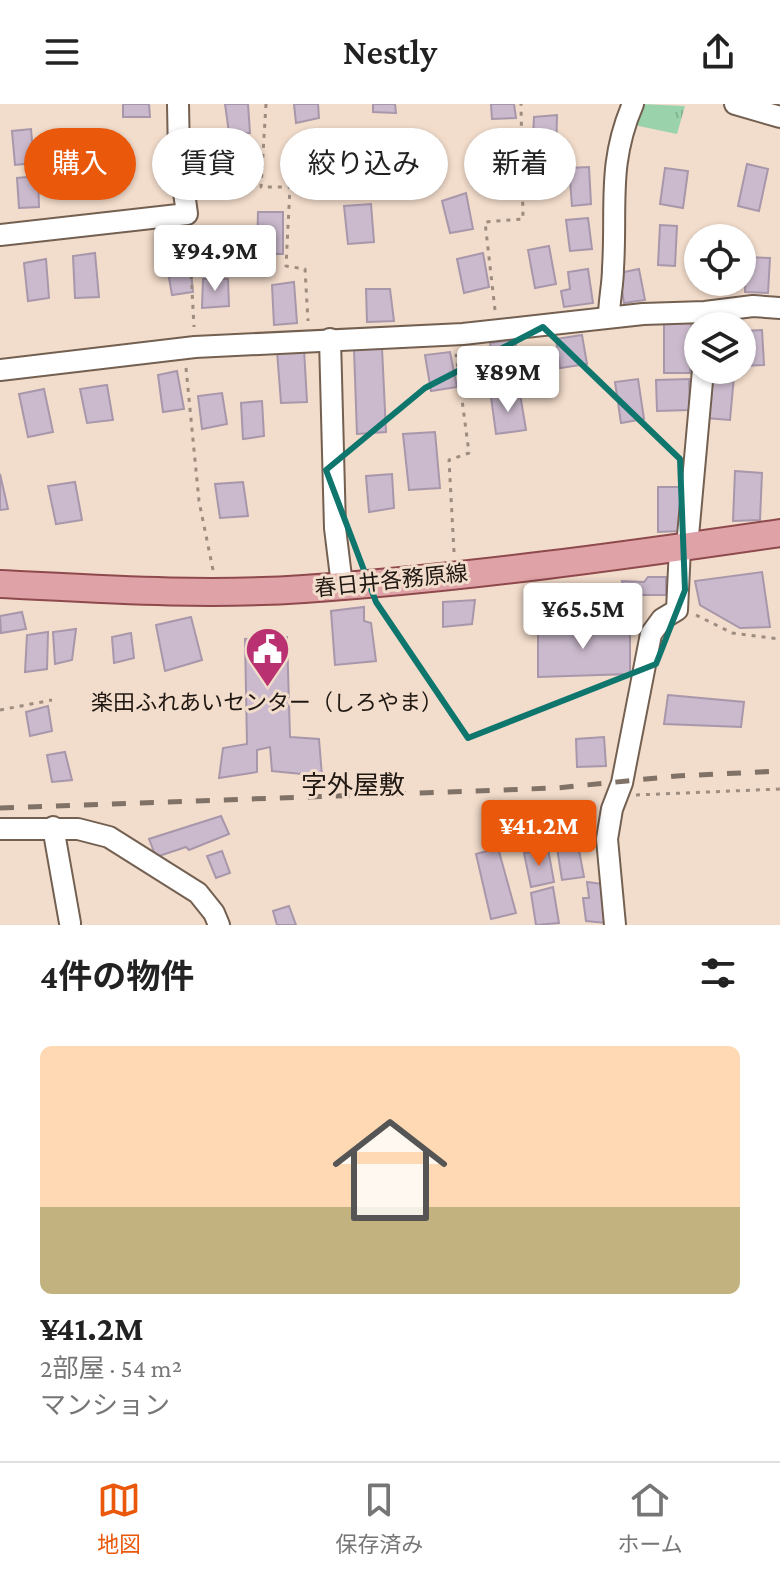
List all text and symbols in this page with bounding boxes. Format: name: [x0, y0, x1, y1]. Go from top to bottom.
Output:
icon: menu: [40, 30, 84, 74]
icon: share: [696, 30, 740, 74]
text: Nestly: [343, 32, 437, 72]
chip: 購入: [24, 128, 136, 200]
chip: 賃貸: [152, 128, 264, 200]
chip: 絞り込み: [280, 128, 448, 200]
chip: 新着: [464, 128, 576, 200]
map controls: [684, 224, 756, 384]
button: locate: [684, 224, 756, 296]
pin: ¥94.9M: [150, 225, 280, 293]
text: ¥94.9M: [172, 236, 258, 265]
button: layers: [684, 312, 756, 384]
pin: ¥89M: [461, 346, 555, 414]
text: ¥89M: [475, 357, 541, 386]
street label: 春日井各務原線: [313, 560, 469, 601]
pin: ¥65.5M: [518, 583, 648, 651]
text: ¥65.5M: [541, 594, 625, 623]
public building icon: 楽田ふれあいセンター（しろやま）: [243, 625, 291, 688]
place label: 楽田ふれあいセンター（しろやま）: [91, 690, 443, 715]
district label: 字外屋敷: [301, 771, 405, 800]
pin: ¥41.2M: [474, 800, 604, 868]
text: ¥41.2M: [499, 811, 579, 840]
icon: filters: [696, 951, 740, 995]
text: 4件の物件: [40, 958, 194, 995]
icon: home: [318, 1098, 462, 1242]
text: ¥41.2M: [40, 1310, 144, 1347]
text: 2部屋 · 54 m²: [40, 1354, 182, 1383]
text: マンション: [40, 1391, 170, 1420]
tab: 地図: [97, 1478, 141, 1558]
tab: 保存済み: [335, 1478, 423, 1558]
tab: ホーム: [618, 1478, 683, 1558]

